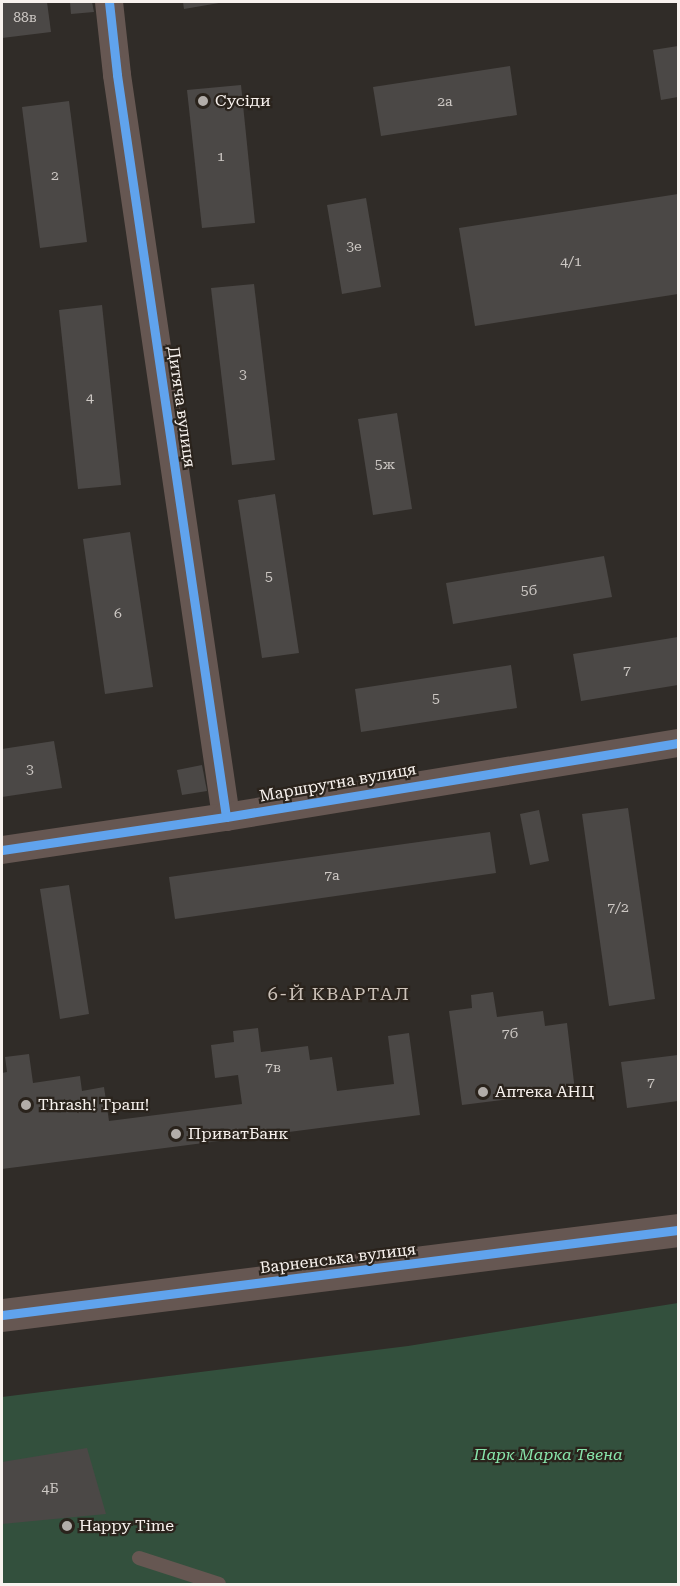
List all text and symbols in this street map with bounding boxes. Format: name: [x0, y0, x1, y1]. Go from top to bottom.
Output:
house number: 88в: [13, 9, 37, 25]
place label: Сусіди: [215, 91, 271, 111]
house number: 2а: [437, 93, 453, 109]
marker: Сусіди: [196, 94, 210, 108]
house number: 1: [217, 148, 225, 164]
house number: 2: [51, 167, 59, 183]
house number: 3е: [346, 238, 362, 254]
house number: 4/1: [560, 253, 582, 269]
street label: Дитяча вулиця: [163, 345, 199, 469]
house number: 3: [239, 366, 247, 382]
house number: 4: [86, 389, 94, 405]
house number: 5ж: [375, 456, 395, 472]
house number: 5: [265, 568, 273, 584]
house number: 5б: [521, 582, 537, 598]
house number: 6: [114, 605, 122, 621]
house number: 7: [623, 662, 631, 678]
house number: 5: [432, 690, 440, 706]
street label: Маршрутна вулиця: [258, 760, 418, 806]
house number: 3: [26, 761, 34, 777]
house number: 7а: [324, 867, 340, 883]
house number: 7/2: [607, 899, 629, 915]
district label: 6-Й КВАРТАЛ: [268, 983, 410, 1005]
house number: 7б: [502, 1025, 518, 1041]
house number: 7в: [265, 1059, 281, 1075]
house number: 7: [647, 1074, 655, 1090]
place label: Аптека АНЦ: [495, 1082, 594, 1102]
marker: Аптека АНЦ: [476, 1085, 490, 1099]
place label: Thrash! Траш!: [38, 1095, 149, 1115]
marker: Thrash! Траш!: [19, 1098, 33, 1112]
place label: ПриватБанк: [188, 1124, 288, 1144]
marker: ПриватБанк: [169, 1127, 183, 1141]
street label: Варненська вулиця: [259, 1240, 417, 1278]
park label: Парк Марка Твена: [473, 1445, 623, 1465]
house number: 4Б: [42, 1480, 58, 1496]
place label: Happy Time: [79, 1516, 174, 1536]
marker: Happy Time: [60, 1519, 74, 1533]

